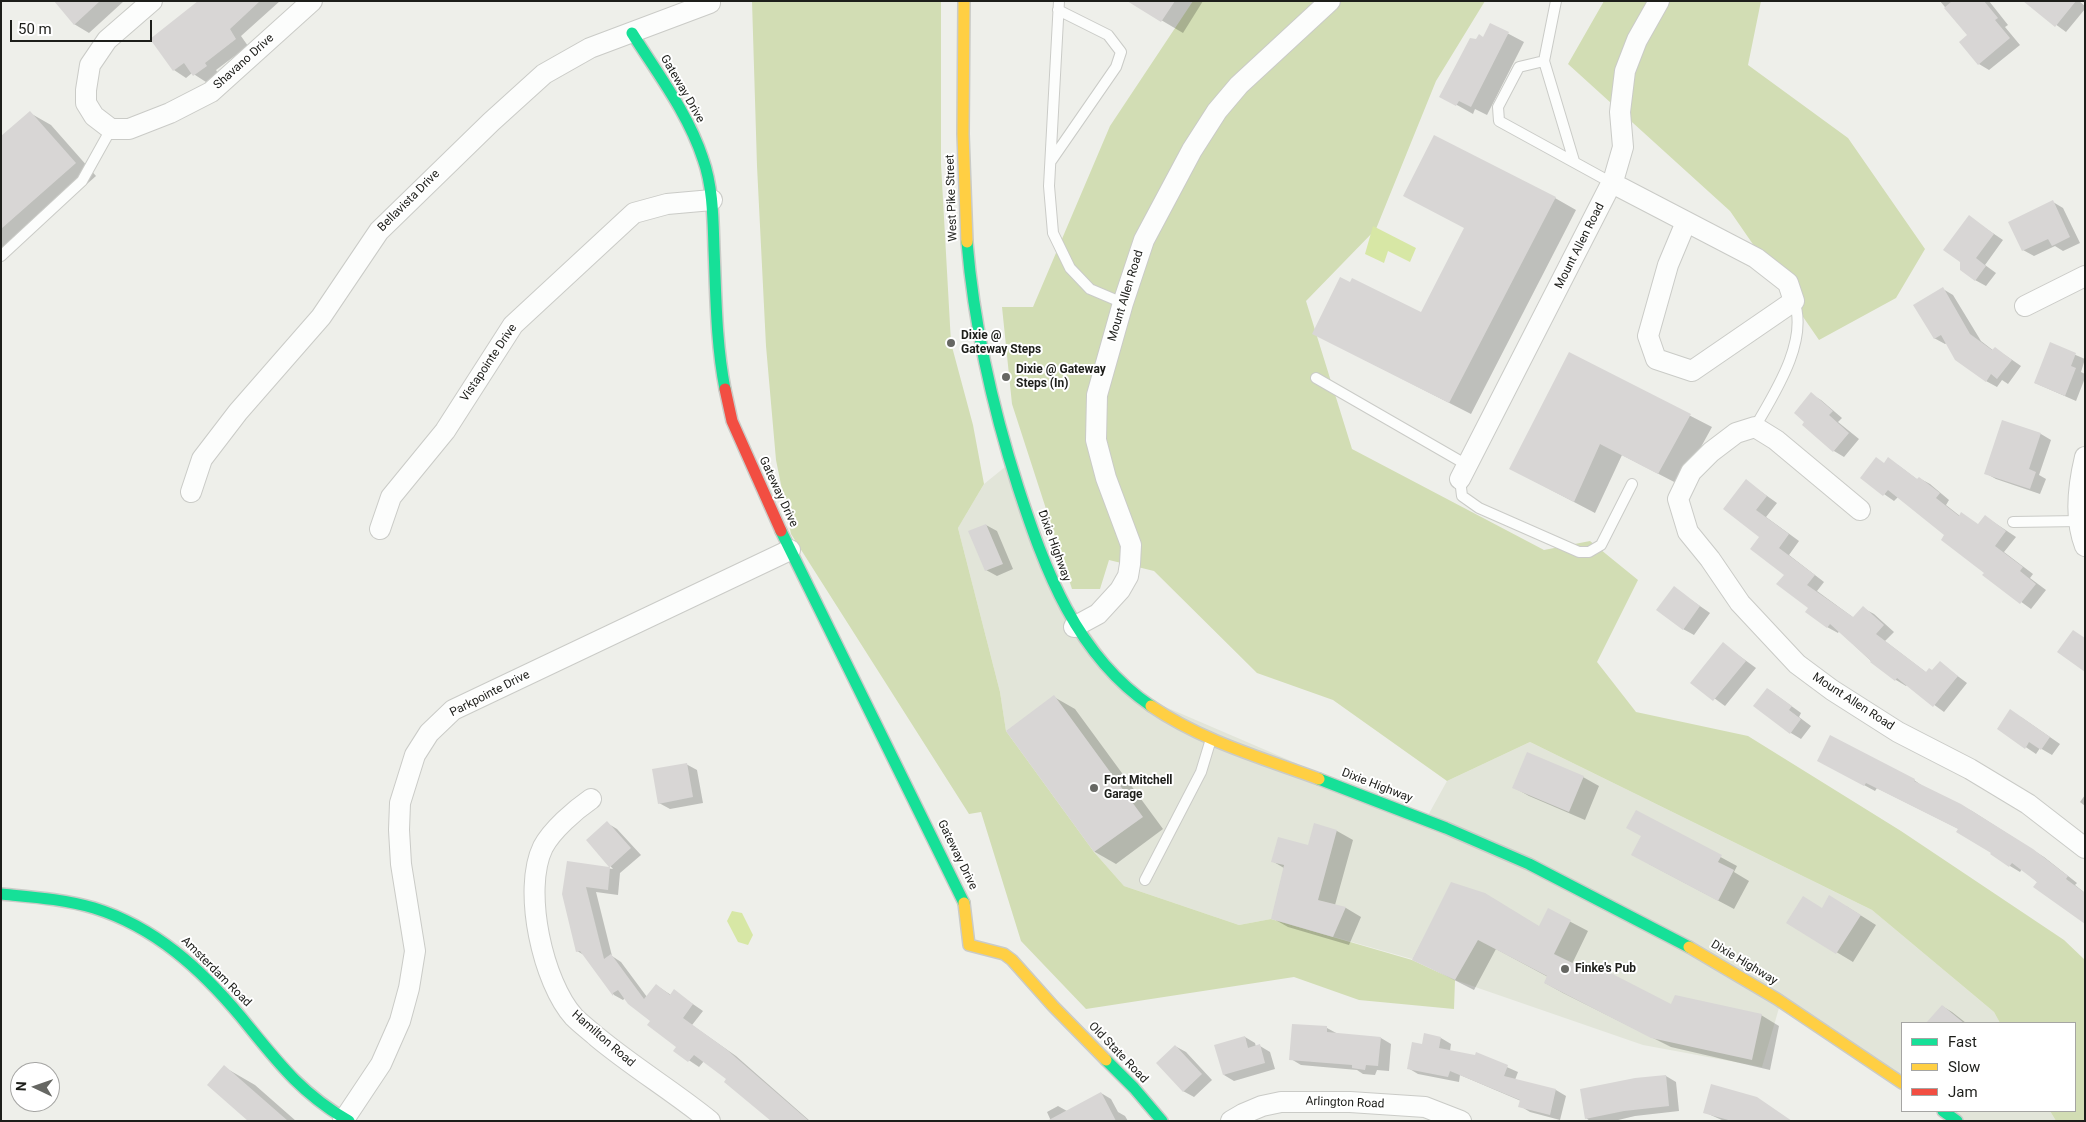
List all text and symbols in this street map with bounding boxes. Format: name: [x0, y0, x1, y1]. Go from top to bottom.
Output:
scale bar: [12, 10, 155, 42]
text: 50 m: [18, 20, 52, 38]
street label: Shavano Drive: [211, 31, 277, 93]
street label: Gateway Drive: [657, 52, 707, 126]
street label: West Pike Street: [943, 154, 961, 242]
street label: Bellavista Drive: [375, 167, 443, 235]
street label: Mount Allen Road: [1552, 201, 1608, 291]
street label: Mount Allen Road: [1105, 249, 1147, 343]
street label: Vistapointe Drive: [458, 321, 520, 405]
place label: Dixie @ Gateway Steps: [961, 329, 1041, 357]
marker: Dixie @ Gateway Steps: [945, 337, 957, 349]
place label: Dixie @ Gateway Steps (In): [1016, 363, 1106, 391]
marker: Dixie @ Gateway Steps (In): [1000, 371, 1012, 383]
street label: Gateway Drive: [755, 454, 801, 530]
street label: Dixie Highway: [1034, 508, 1074, 584]
street label: Parkpointe Drive: [448, 668, 532, 720]
street label: Mount Allen Road: [1809, 670, 1897, 734]
street label: Dixie Highway: [1339, 766, 1415, 806]
place label: Fort Mitchell Garage: [1104, 774, 1173, 802]
marker: Fort Mitchell Garage: [1088, 782, 1100, 794]
street label: Gateway Drive: [934, 818, 980, 892]
street label: Amsterdam Road: [178, 934, 254, 1010]
street label: Dixie Highway: [1708, 938, 1780, 988]
place label: Finke's Pub: [1575, 962, 1636, 976]
marker: Finke's Pub: [1559, 963, 1571, 975]
street label: Hamilton Road: [568, 1008, 638, 1070]
street label: Old State Road: [1085, 1019, 1151, 1087]
legend: [1901, 1022, 2076, 1112]
text: Fast: [1948, 1033, 1977, 1051]
text: Slow: [1948, 1058, 1980, 1076]
north arrow: [10, 1062, 60, 1112]
text: N: [13, 1081, 29, 1092]
text: Jam: [1948, 1083, 1978, 1101]
street label: Arlington Road: [1305, 1094, 1385, 1112]

